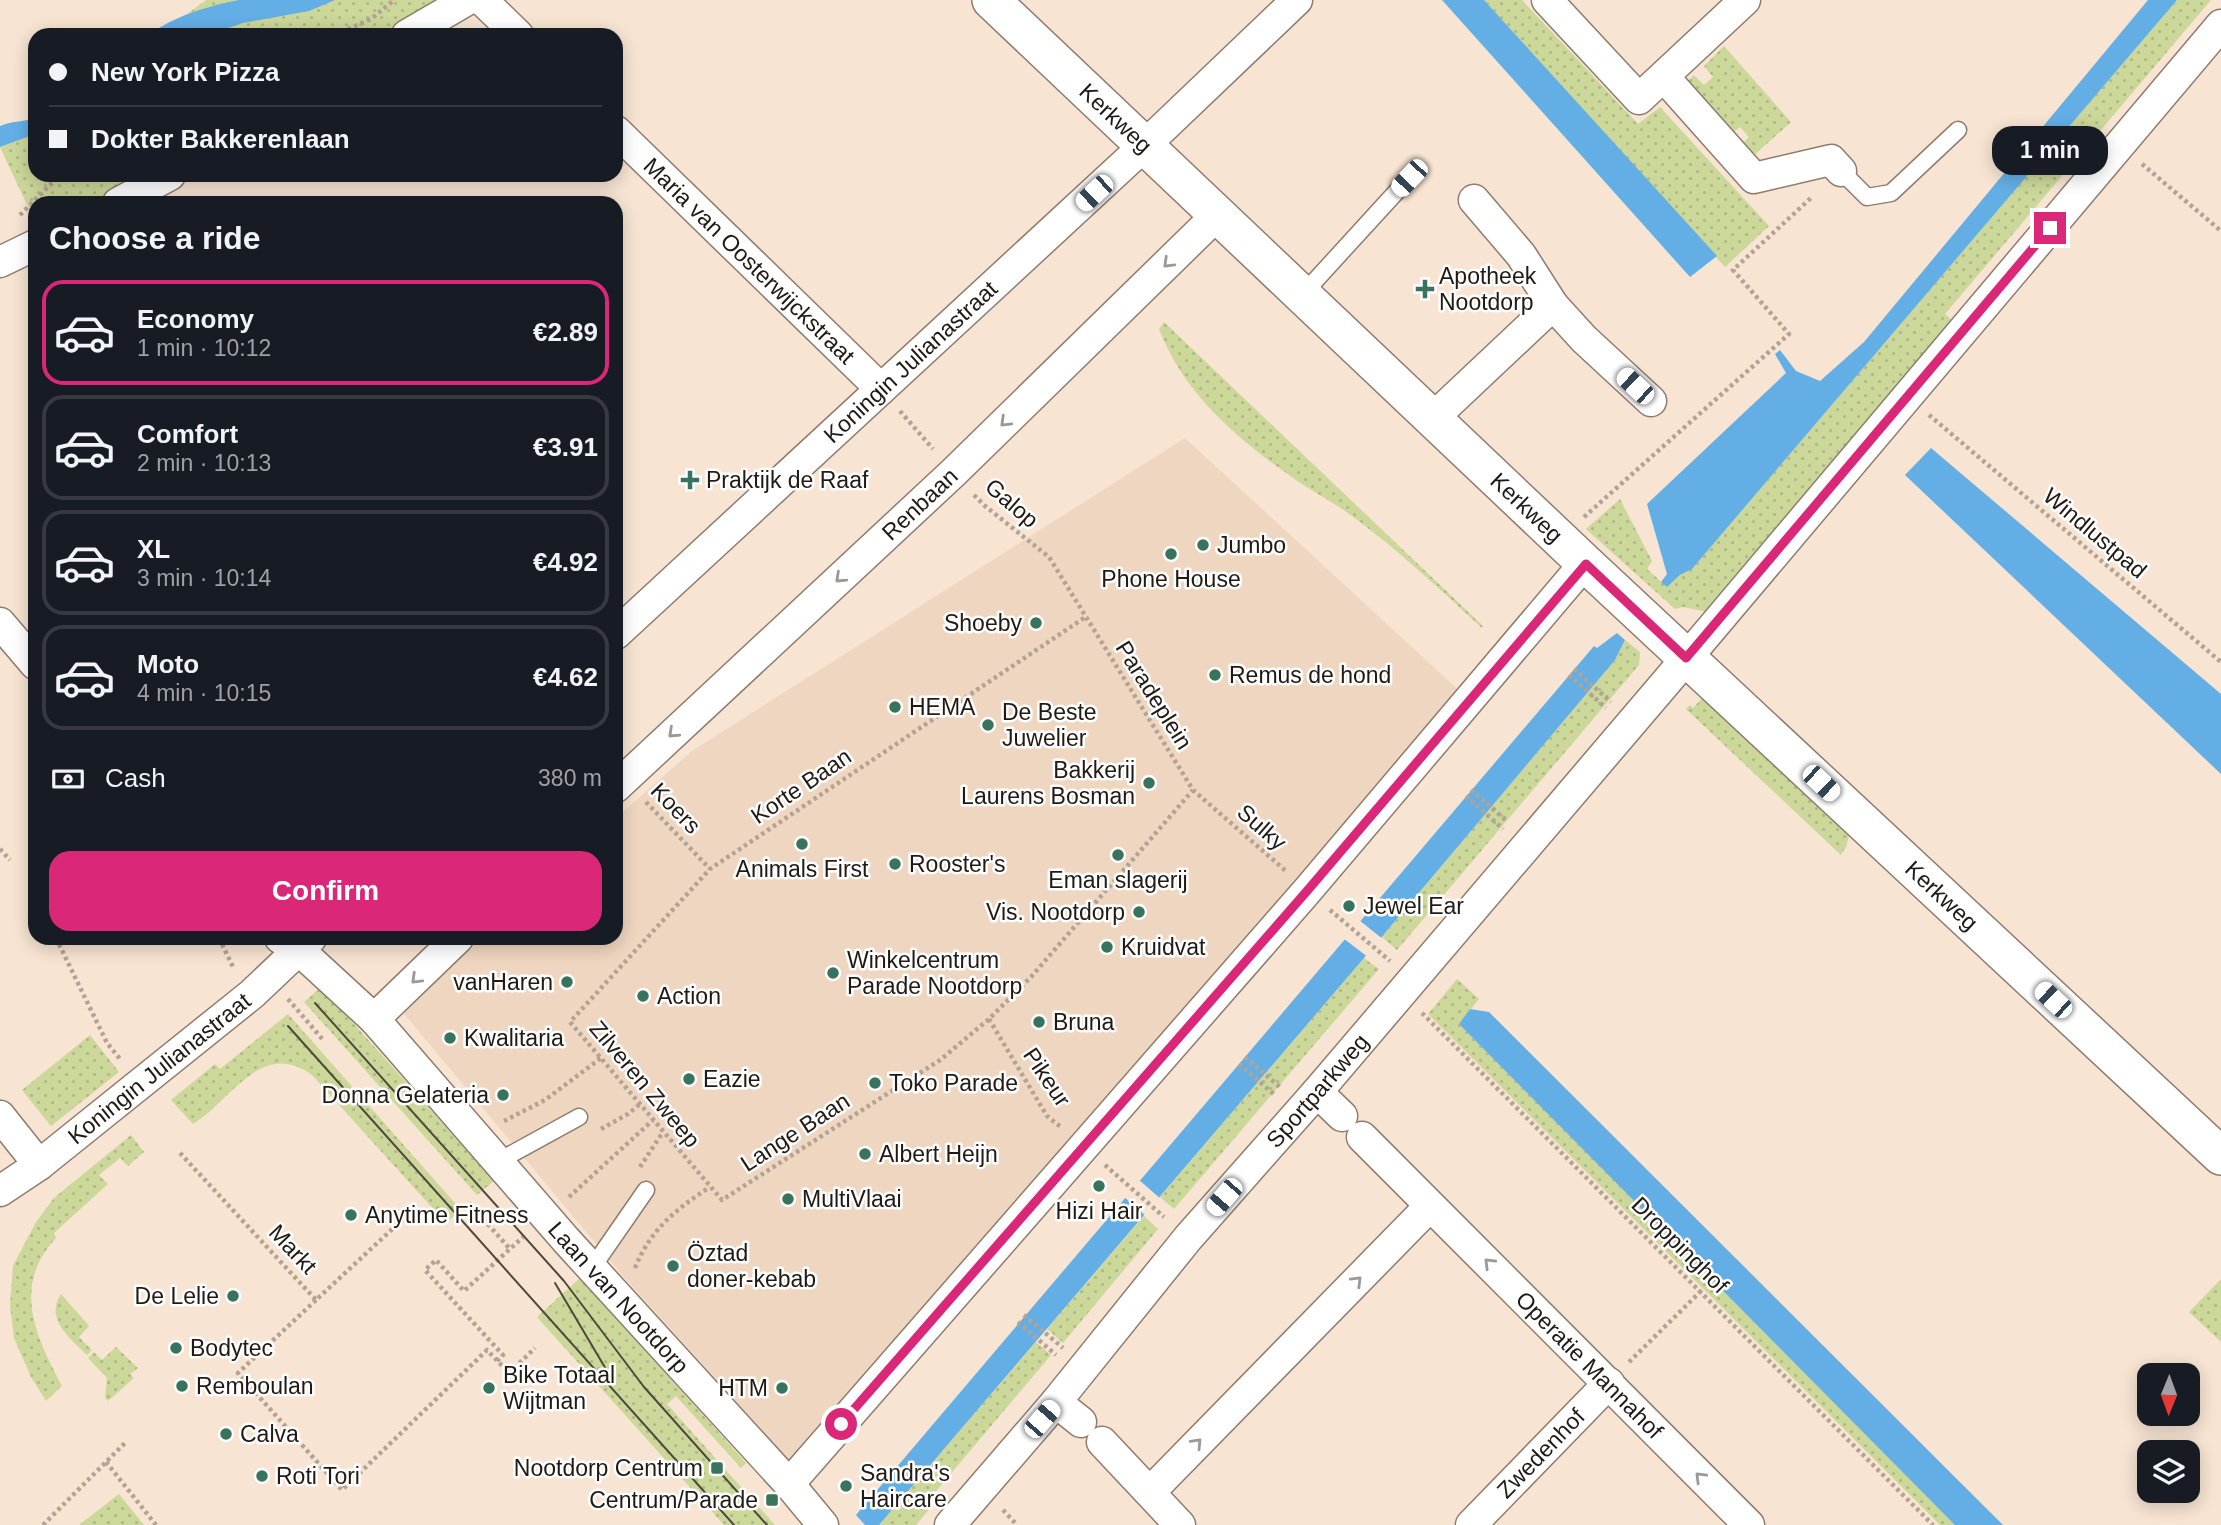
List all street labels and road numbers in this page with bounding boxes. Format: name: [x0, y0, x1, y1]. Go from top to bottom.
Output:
street label: Kerkweg: [1074, 78, 1157, 159]
street label: Maria van Oosterwijckstraat: [638, 152, 860, 370]
street label: Koningin Julianastraat: [819, 275, 1003, 448]
street label: Renbaan: [877, 463, 963, 545]
street label: Kerkweg: [1485, 467, 1568, 548]
street label: Galop: [980, 473, 1044, 533]
street label: Windlustpad: [2038, 482, 2152, 584]
street label: Paradeplein: [1110, 636, 1198, 754]
street label: Korte Baan: [746, 743, 856, 829]
street label: Koers: [646, 777, 706, 839]
street label: Sulky: [1232, 799, 1292, 856]
street label: Kerkweg: [1900, 855, 1983, 936]
street label: Koningin Julianastraat: [63, 987, 256, 1150]
street label: Zilveren Zweep: [585, 1015, 705, 1153]
street label: Sportparkweg: [1261, 1029, 1374, 1153]
street label: Pikeur: [1018, 1043, 1076, 1112]
street label: Lange Baan: [736, 1087, 854, 1177]
street label: Droppinghof: [1627, 1192, 1734, 1299]
street label: Laan van Nootdorp: [543, 1216, 694, 1378]
street label: Markt: [264, 1219, 323, 1279]
street label: Operatie Mannahof: [1511, 1286, 1669, 1444]
street label: Zwedenhof: [1492, 1403, 1590, 1503]

